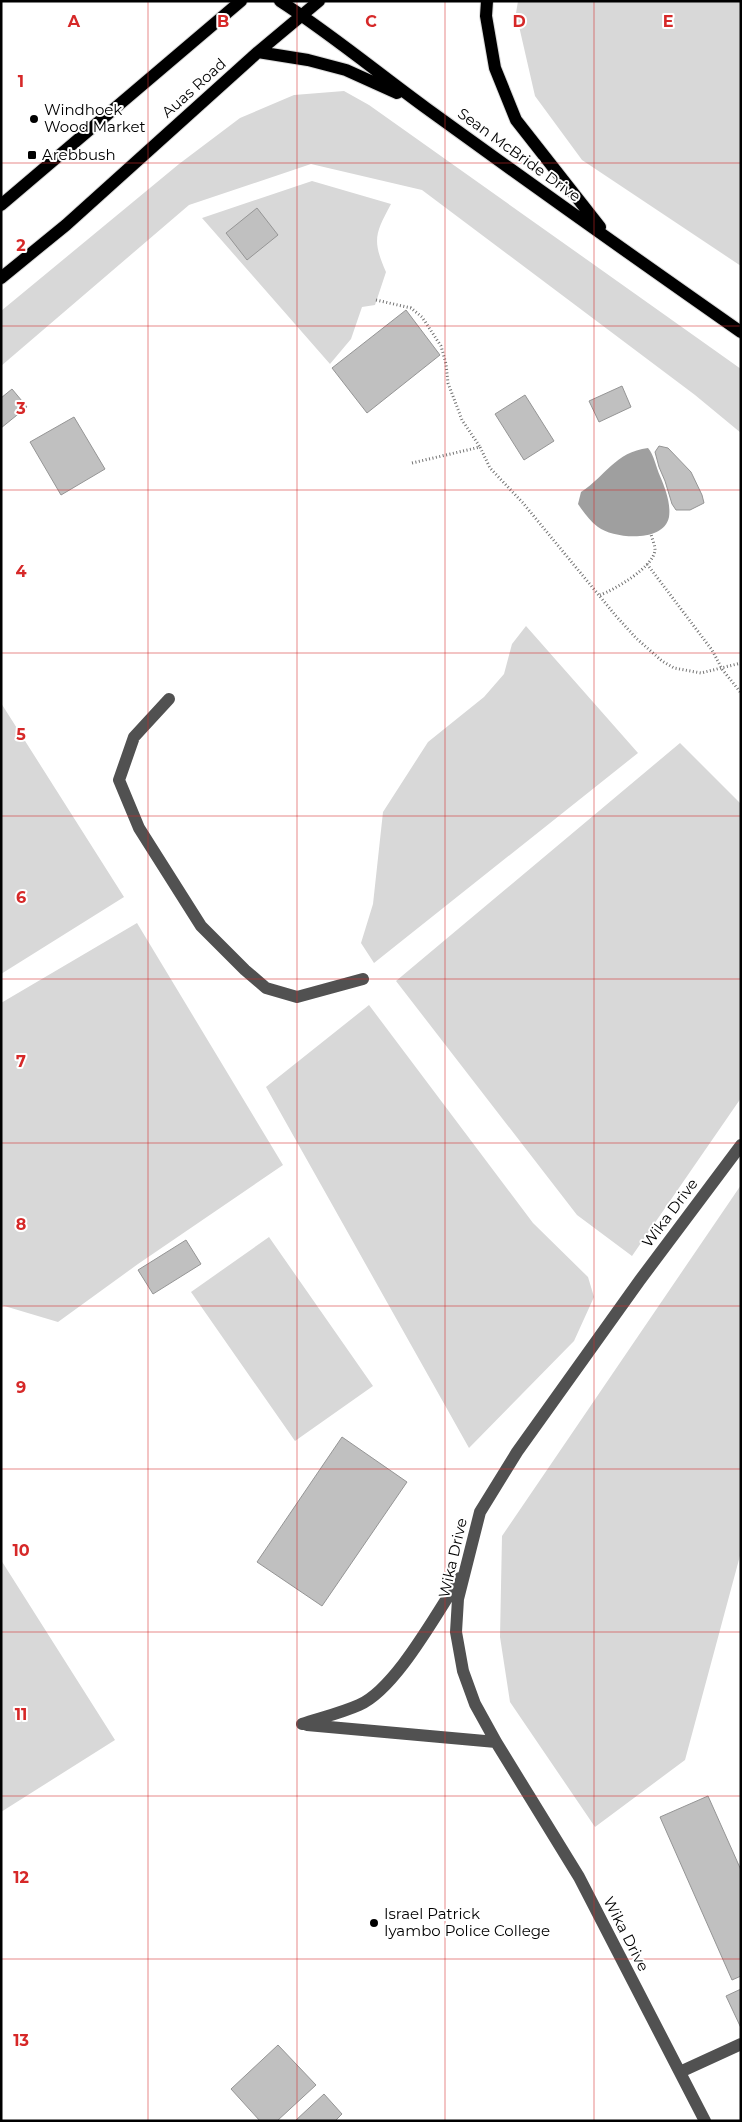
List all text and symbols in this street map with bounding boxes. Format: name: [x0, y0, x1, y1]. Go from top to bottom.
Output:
text: A: [67, 12, 81, 31]
text: B: [217, 12, 229, 31]
text: C: [365, 12, 377, 31]
text: D: [512, 12, 526, 31]
text: E: [663, 12, 673, 31]
street label: Auas Road: [158, 54, 230, 121]
text: 1: [18, 72, 24, 91]
place label: Windhoek Wood Market: [44, 100, 146, 136]
street label: Sean McBride Drive: [454, 104, 585, 206]
marker: Windhoek Wood Market: [28, 113, 40, 125]
place label: Arebbush: [42, 145, 116, 164]
marker: Arebbush: [26, 149, 38, 161]
text: 2: [16, 236, 26, 255]
text: 3: [15, 399, 26, 418]
text: 4: [15, 562, 27, 581]
text: 5: [16, 725, 26, 744]
text: 6: [16, 888, 26, 907]
text: 7: [16, 1052, 26, 1071]
street label: Wika Drive: [638, 1175, 702, 1251]
text: 8: [16, 1215, 26, 1234]
text: 9: [16, 1378, 26, 1397]
street label: Wika Drive: [434, 1516, 471, 1600]
text: 10: [12, 1541, 30, 1560]
text: 11: [15, 1705, 27, 1724]
text: 12: [13, 1868, 29, 1887]
street label: Wika Drive: [600, 1893, 653, 1974]
place label: Israel Patrick Iyambo Police College: [384, 1904, 550, 1940]
marker: Israel Patrick Iyambo Police College: [368, 1917, 380, 1929]
text: 13: [13, 2031, 29, 2050]

